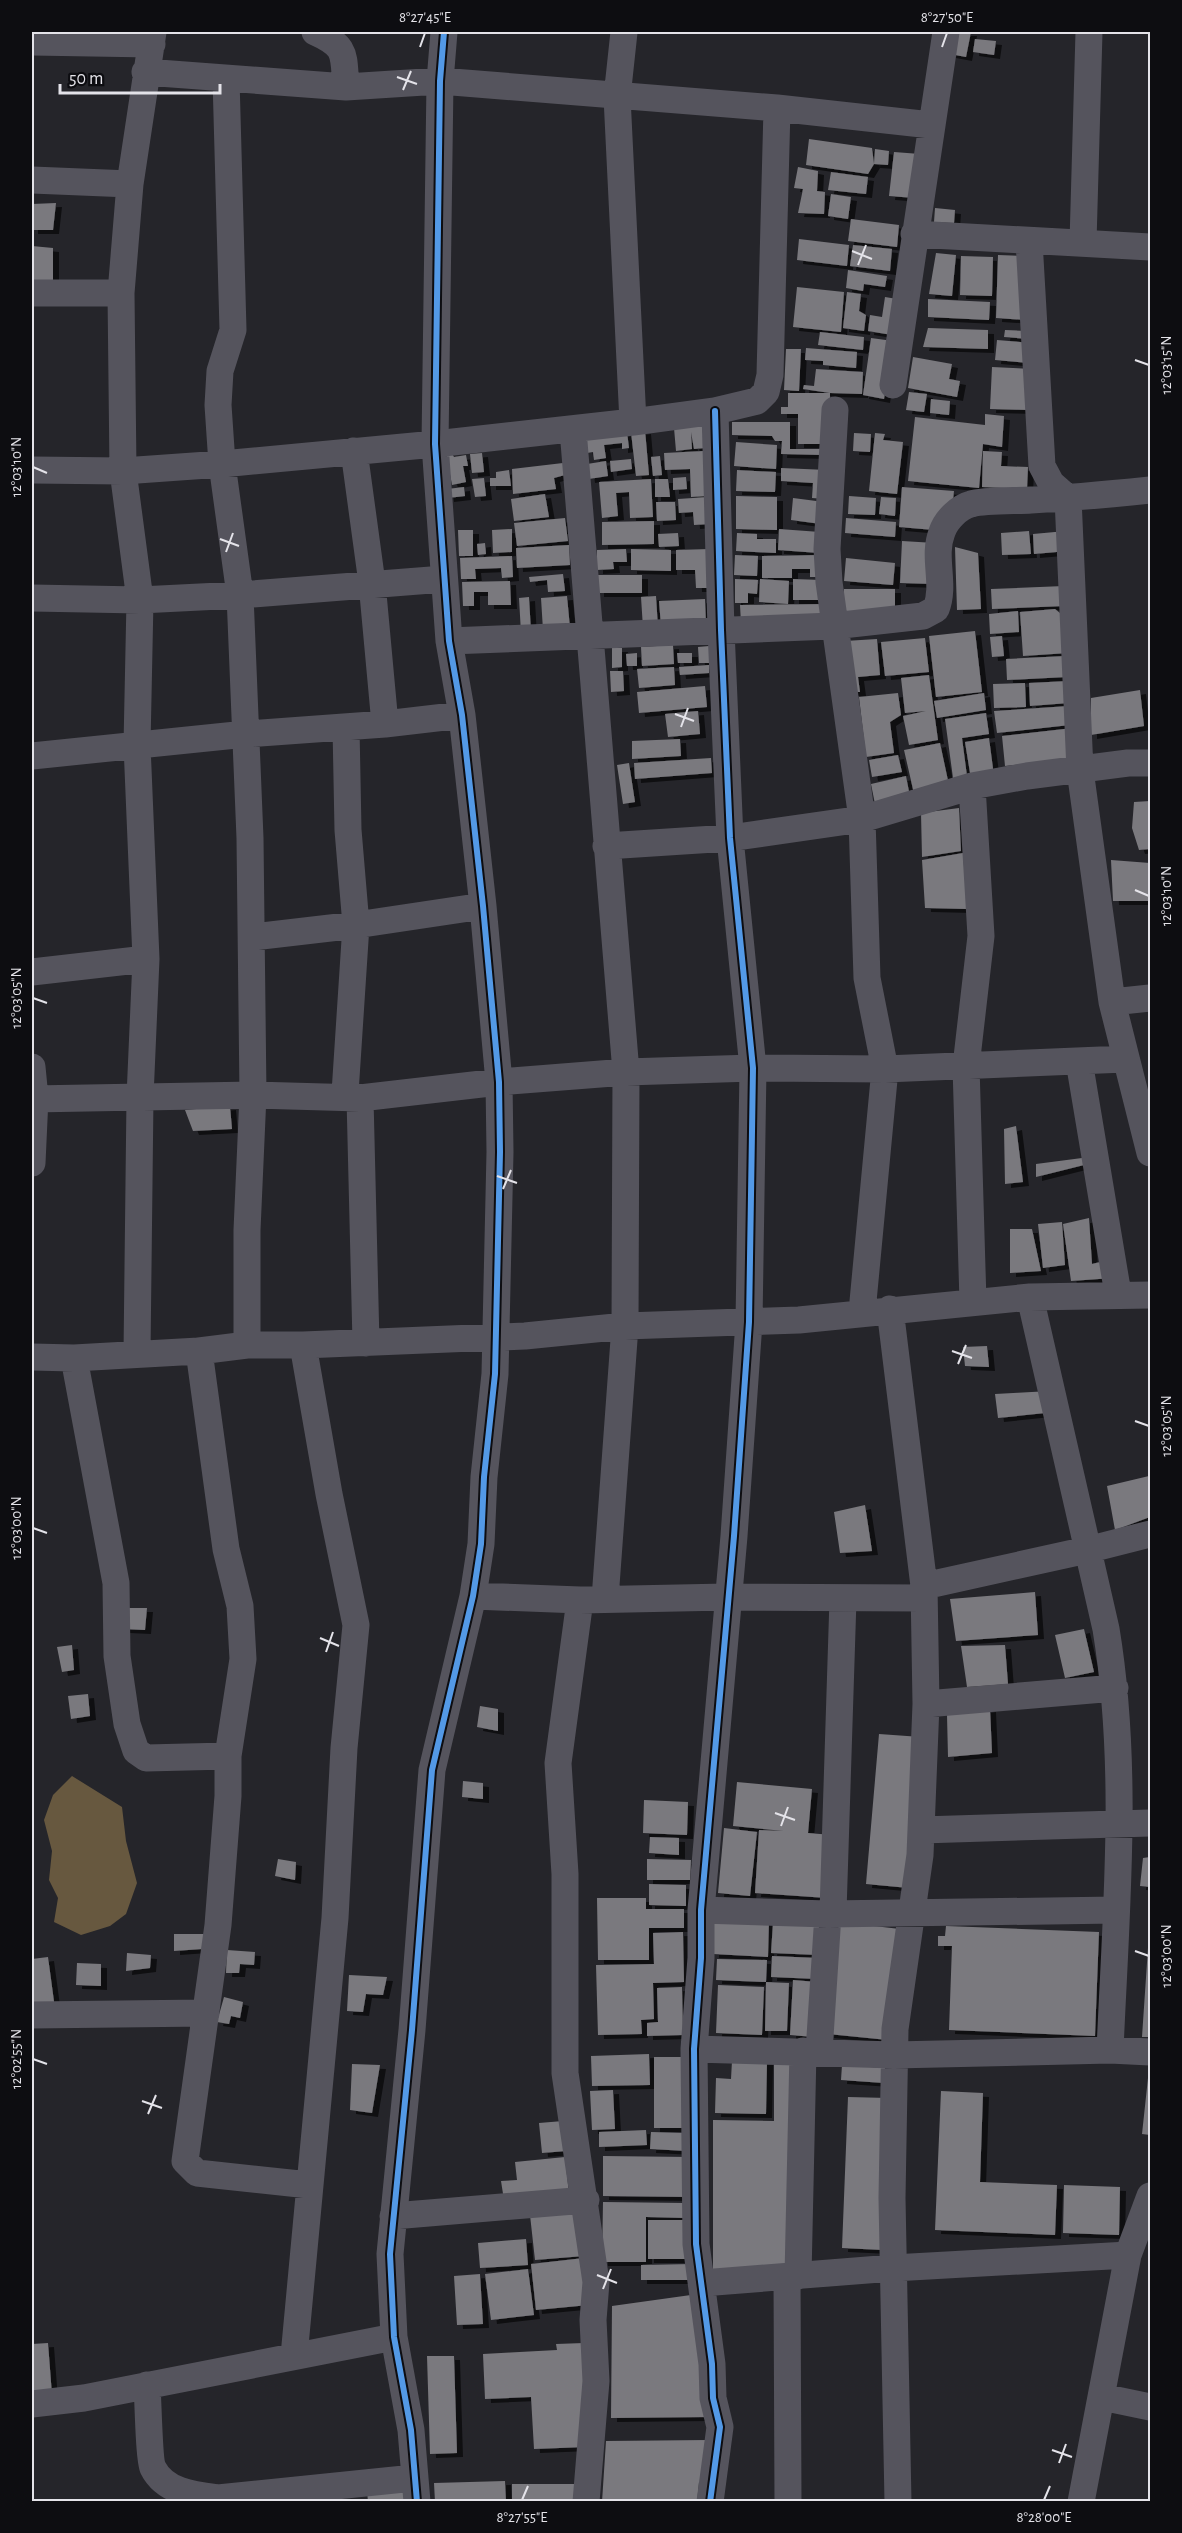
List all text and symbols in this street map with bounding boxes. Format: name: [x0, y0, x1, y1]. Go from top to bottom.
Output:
text: 8°27'45"E: [399, 10, 451, 25]
text: 8°27'50"E: [921, 10, 973, 25]
scale bar: [60, 57, 220, 95]
text: 50 m: [69, 70, 103, 88]
text: 12°03'15"N: [1159, 336, 1174, 394]
text: 12°03'10"N: [9, 437, 24, 497]
text: 12°03'10"N: [1159, 866, 1174, 926]
text: 12°03'05"N: [9, 967, 24, 1029]
text: 12°03'05"N: [1159, 1395, 1174, 1457]
text: 12°03'00"N: [9, 1496, 24, 1560]
text: 12°03'00"N: [1159, 1924, 1174, 1988]
text: 12°02'55"N: [9, 2029, 24, 2089]
text: 8°27'55"E: [496, 2510, 548, 2525]
text: 8°28'00"E: [1016, 2510, 1072, 2525]

